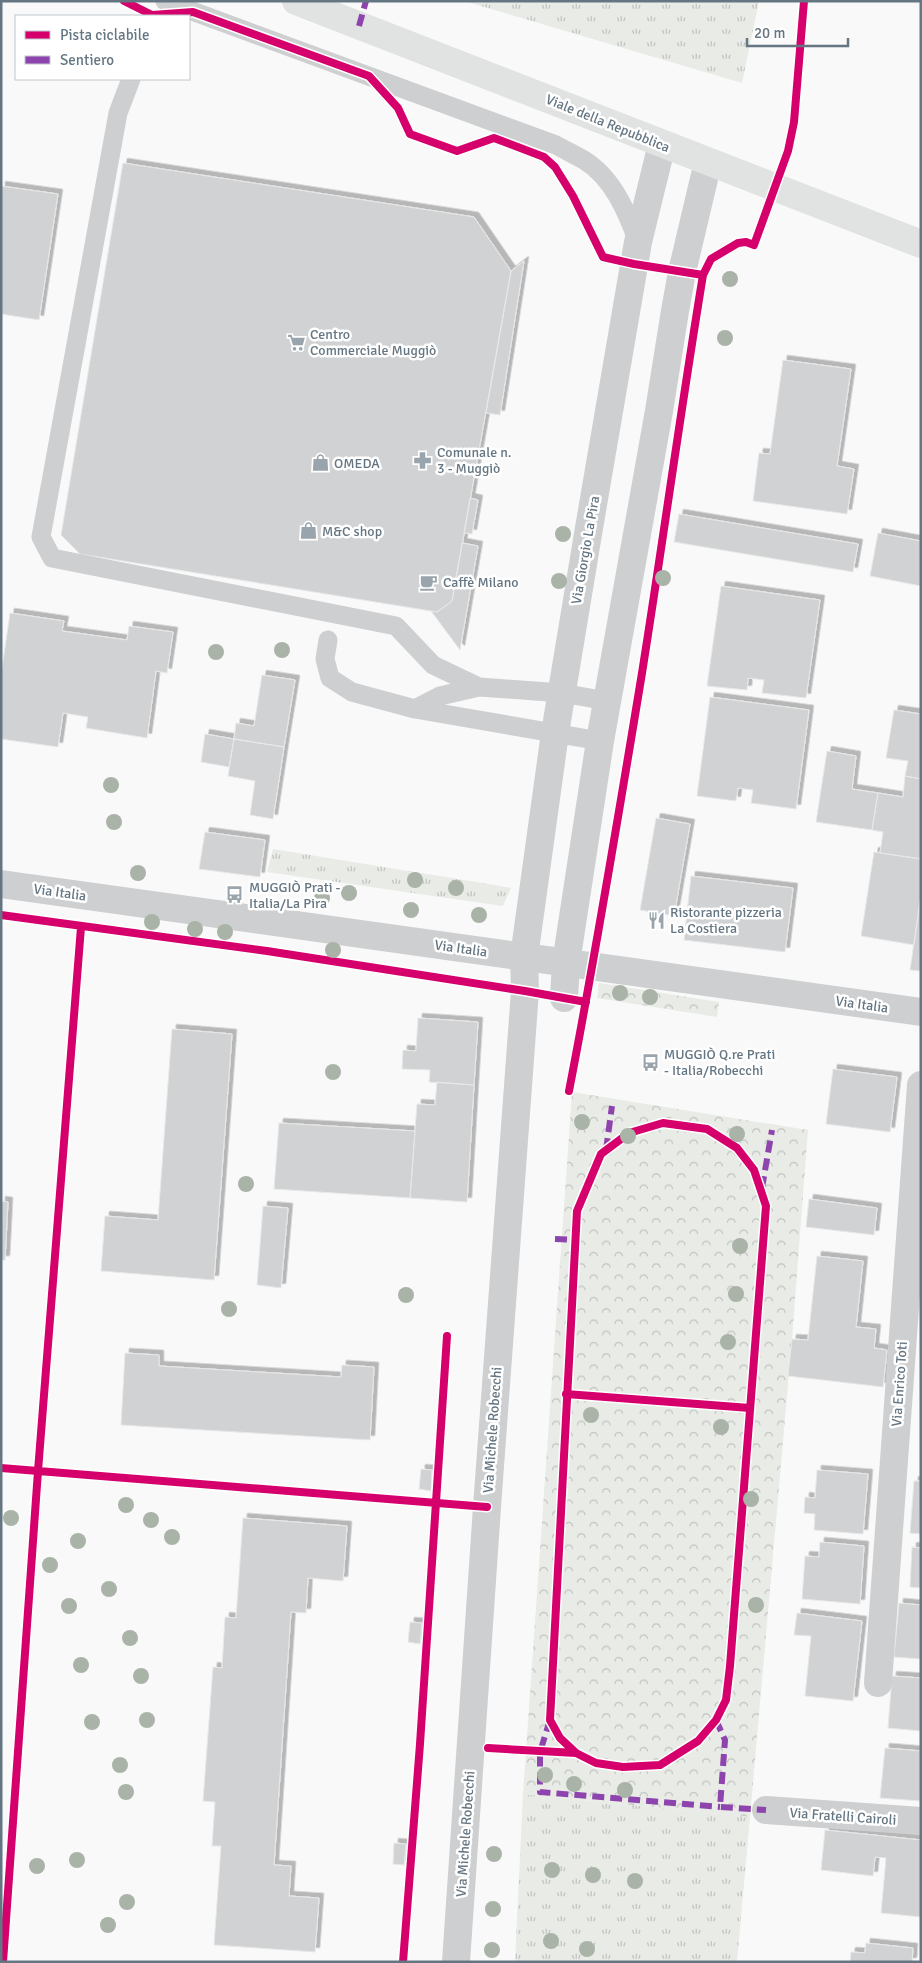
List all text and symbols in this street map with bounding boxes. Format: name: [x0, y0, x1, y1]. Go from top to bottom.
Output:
legend: [15, 15, 190, 80]
scale bar: [747, 15, 848, 47]
text: 20 m: [754, 24, 785, 42]
text: Pista ciclabile: [60, 26, 149, 44]
text: Sentiero: [60, 51, 114, 69]
street label: Viale della Repubblica: [543, 91, 672, 156]
place label: Centro Commerciale Muggiò: [310, 326, 436, 359]
supermarket icon: Centro Commerciale Muggiò: [286, 332, 306, 352]
place label: Comunale n. 3 - Muggiò: [437, 444, 512, 477]
pharmacy icon: Comunale n. 3 - Muggiò: [413, 450, 433, 470]
shop icon: OMEDA: [310, 453, 330, 473]
place label: OMEDA: [334, 455, 380, 472]
street label: Via Giorgio La Pira: [568, 495, 603, 606]
shop icon: M&C shop: [298, 521, 318, 541]
place label: M&C shop: [322, 523, 382, 540]
cafe icon: Caffè Milano: [419, 572, 439, 592]
place label: Caffè Milano: [443, 574, 519, 591]
place label: MUGGIÒ Prati - Italia/La Pira: [249, 879, 341, 912]
street label: Via Italia: [32, 880, 87, 905]
bus stop icon: MUGGIÒ Prati - Italia/La Pira: [225, 885, 245, 905]
place label: Ristorante pizzeria La Costiera: [670, 904, 782, 937]
restaurant icon: Ristorante pizzeria La Costiera: [646, 910, 666, 930]
street label: Via Italia: [433, 936, 488, 961]
street label: Via Italia: [834, 992, 889, 1017]
place label: MUGGIÒ Q.re Prati - Italia/Robecchi: [664, 1046, 775, 1079]
bus stop icon: MUGGIÒ Q.re Prati - Italia/Robecchi: [640, 1052, 660, 1072]
street label: Via Enrico Toti: [888, 1341, 911, 1427]
street label: Via Michele Robecchi: [480, 1366, 505, 1494]
street label: Via Michele Robecchi: [453, 1770, 478, 1898]
street label: Via Fratelli Cairoli: [789, 1804, 897, 1829]

